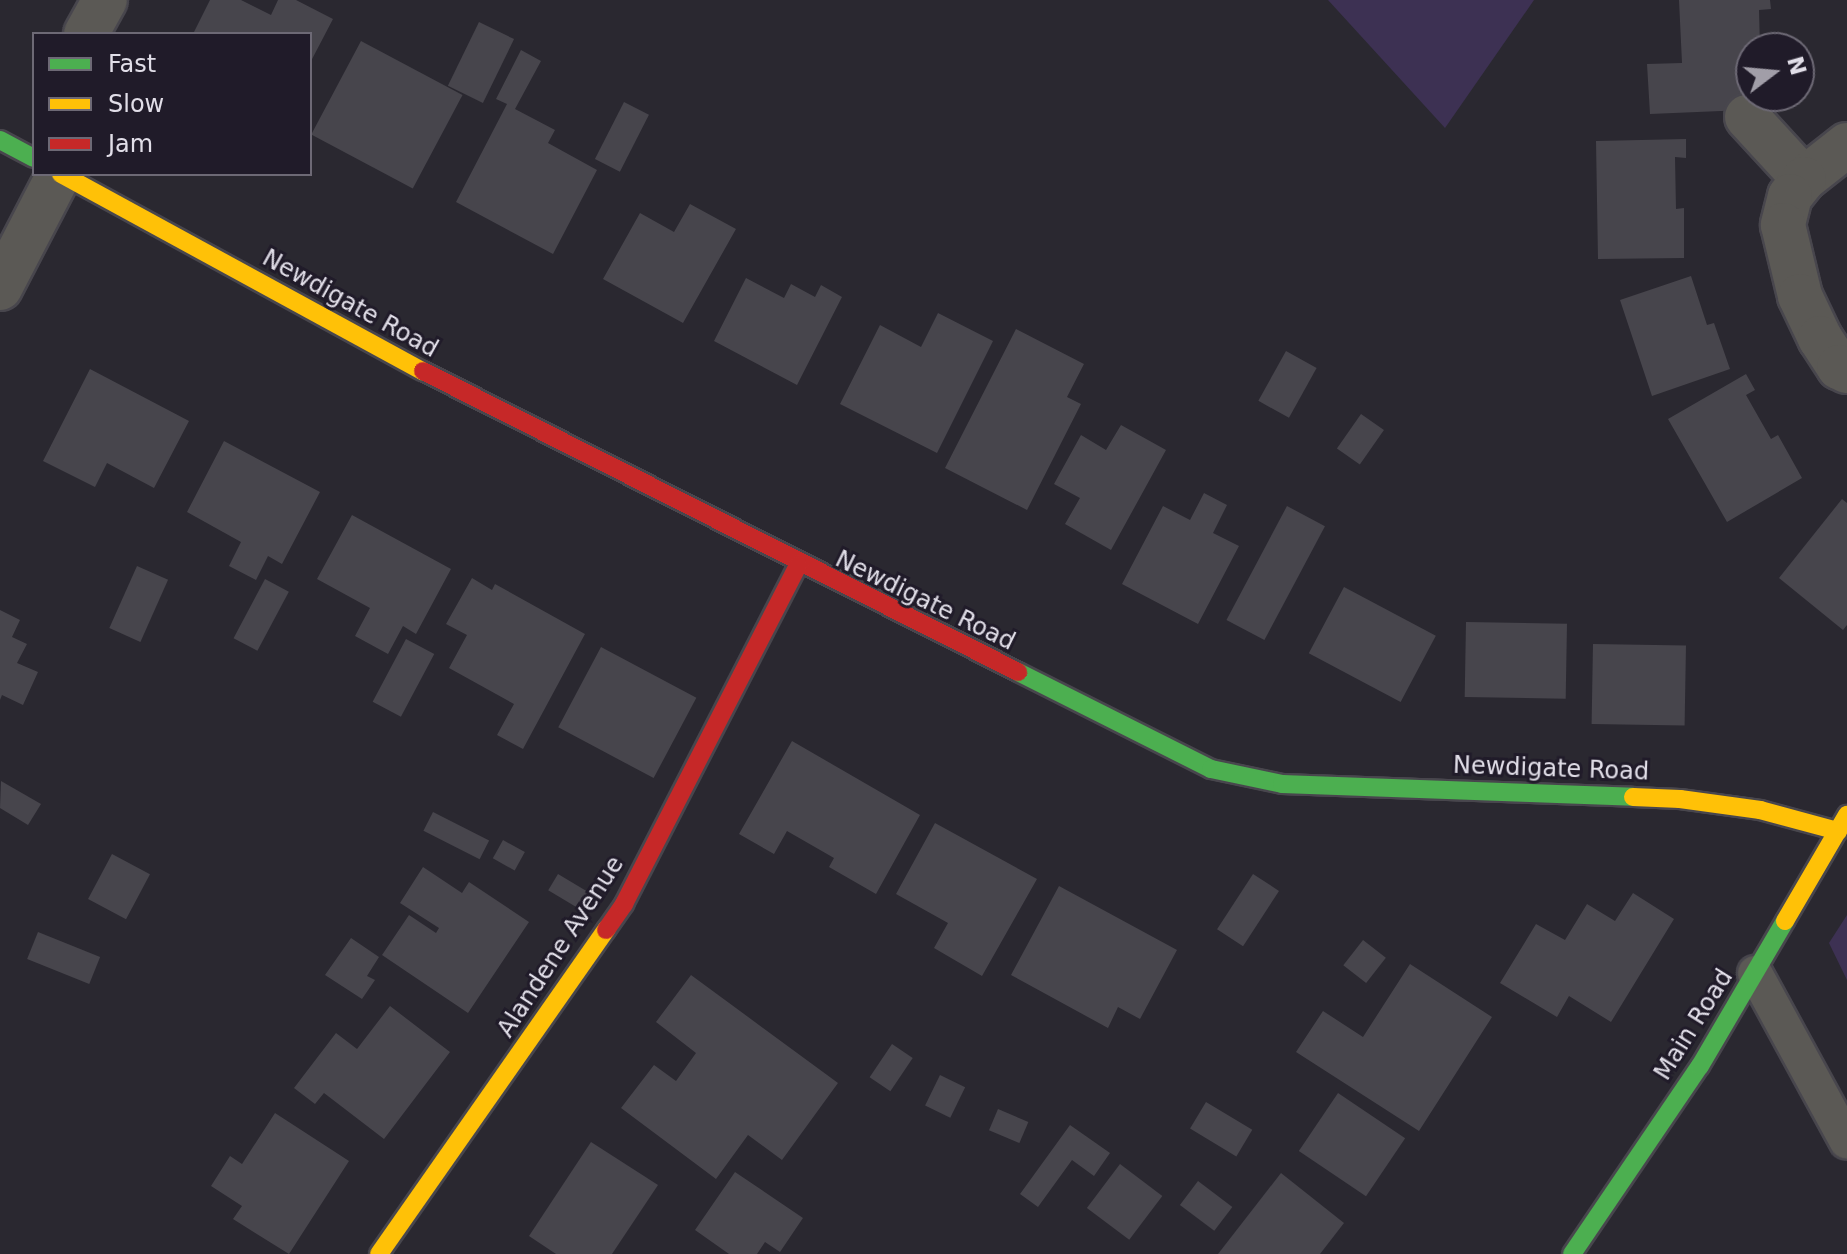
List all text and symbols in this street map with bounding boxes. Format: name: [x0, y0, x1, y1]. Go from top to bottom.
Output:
legend: [32, 32, 312, 176]
north arrow: [1735, 32, 1815, 112]
text: Fast: [108, 50, 156, 78]
text: N: [1782, 53, 1811, 78]
text: Slow: [108, 90, 164, 118]
text: Jam: [108, 130, 153, 158]
street label: Newdigate Road: [257, 244, 443, 364]
street label: Newdigate Road: [831, 545, 1019, 657]
street label: Newdigate Road: [1452, 751, 1650, 787]
street label: Alandene Avenue: [492, 851, 630, 1043]
street label: Main Road: [1649, 964, 1739, 1086]

